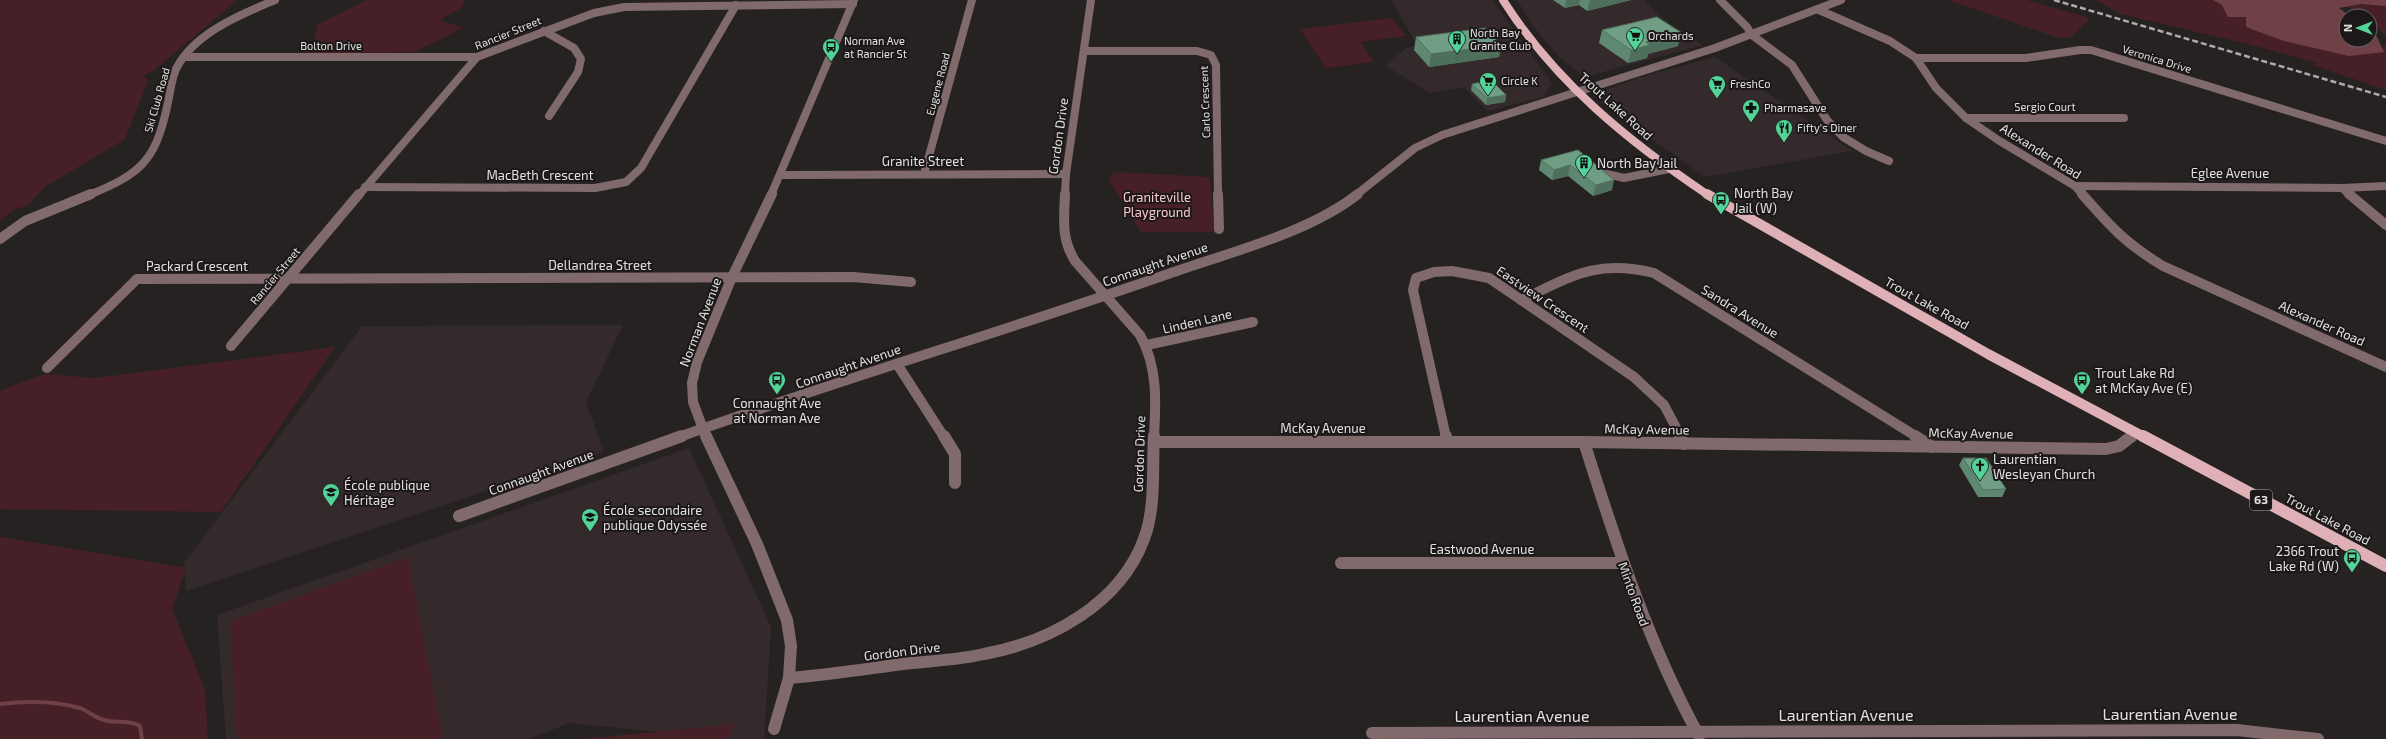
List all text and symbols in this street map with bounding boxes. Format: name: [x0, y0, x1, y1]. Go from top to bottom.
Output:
north arrow: [2338, 8, 2378, 48]
street label: Rancier Street: [473, 13, 543, 52]
text: N: [2341, 24, 2354, 32]
place label: North Bay Granite Club: [1470, 26, 1531, 52]
supermarket icon: Orchards: [1625, 26, 1645, 51]
building icon: North Bay Granite Club: [1447, 29, 1467, 54]
place label: Orchards: [1648, 29, 1694, 42]
place label: Norman Ave at Rancier St: [844, 34, 907, 60]
bus stop icon: Norman Ave at Rancier St: [821, 37, 841, 62]
street label: Bolton Drive: [300, 39, 362, 52]
street label: Veronica Drive: [2121, 42, 2193, 75]
street label: Eugene Road: [923, 51, 952, 117]
street label: Ski Club Road: [141, 66, 172, 134]
street label: Carlo Crescent: [1197, 66, 1212, 138]
street label: Trout Lake Road: [1576, 69, 1656, 143]
supermarket icon: Circle K: [1478, 71, 1498, 96]
place label: Circle K: [1501, 74, 1538, 87]
supermarket icon: FreshCo: [1707, 74, 1727, 99]
place label: FreshCo: [1730, 77, 1770, 90]
street label: Gordon Drive: [1045, 97, 1071, 175]
pharmacy icon: Pharmasave: [1741, 98, 1761, 123]
street label: Sergio Court: [2014, 100, 2076, 113]
place label: Pharmasave: [1764, 101, 1826, 114]
restaurant icon: Fifty's Diner: [1774, 118, 1794, 143]
street label: Alexander Road: [1997, 120, 2085, 182]
place label: Fifty's Diner: [1797, 121, 1858, 134]
street label: Granite Street: [882, 153, 964, 169]
building icon: North Bay Jail: [1574, 153, 1594, 178]
place label: North Bay Jail: [1597, 155, 1677, 171]
street label: Eglee Avenue: [2191, 165, 2269, 181]
street label: MacBeth Crescent: [486, 167, 594, 183]
place label: North Bay Jail (W): [1734, 185, 1793, 216]
park label: Graniteville Playground: [1123, 189, 1191, 220]
bus stop icon: North Bay Jail (W): [1711, 190, 1731, 215]
street label: Connaught Avenue: [1100, 238, 1210, 290]
street label: Rancier Street: [247, 245, 302, 307]
street label: Dellandrea Street: [548, 257, 652, 273]
street label: Packard Crescent: [146, 258, 248, 274]
street label: Eastview Crescent: [1494, 262, 1592, 336]
street label: Trout Lake Road: [1882, 273, 1972, 333]
street label: Norman Avenue: [676, 275, 724, 369]
street label: Sandra Avenue: [1698, 281, 1782, 341]
street label: Alexander Road: [2276, 297, 2368, 349]
street label: Linden Lane: [1161, 305, 1233, 337]
street label: Connaught Avenue: [793, 340, 903, 392]
place label: Trout Lake Rd at McKay Ave (E): [2095, 365, 2192, 396]
bus stop icon: Connaught Ave at Norman Ave: [767, 370, 787, 395]
bus stop icon: Trout Lake Rd at McKay Ave (E): [2072, 370, 2092, 395]
place label: Connaught Ave at Norman Ave: [733, 395, 821, 426]
street label: Gordon Drive: [1130, 415, 1148, 493]
street label: McKay Avenue: [1280, 420, 1366, 436]
street label: McKay Avenue: [1604, 420, 1690, 438]
street label: McKay Avenue: [1928, 424, 2014, 442]
street label: Connaught Avenue: [486, 446, 596, 498]
place label: Laurentian Wesleyan Church: [1993, 451, 2095, 482]
church icon: Laurentian Wesleyan Church: [1970, 456, 1990, 481]
place label: École publique Héritage: [344, 476, 430, 508]
school or university icon: École publique Héritage: [321, 482, 341, 507]
road number: 63: [2250, 490, 2272, 510]
street label: Trout Lake Road: [2283, 490, 2373, 548]
place label: École secondaire publique Odyssée: [603, 501, 707, 533]
school or university icon: École secondaire publique Odyssée: [580, 507, 600, 532]
street label: Eastwood Avenue: [1429, 541, 1535, 557]
place label: 2366 Trout Lake Rd (W): [2269, 543, 2339, 574]
bus stop icon: 2366 Trout Lake Rd (W): [2342, 548, 2362, 573]
street label: Minto Road: [1615, 560, 1653, 628]
street label: Gordon Drive: [863, 638, 941, 664]
street label: Laurentian Avenue: [2102, 704, 2238, 723]
street label: Laurentian Avenue: [1778, 705, 1914, 724]
street label: Laurentian Avenue: [1454, 706, 1590, 725]

